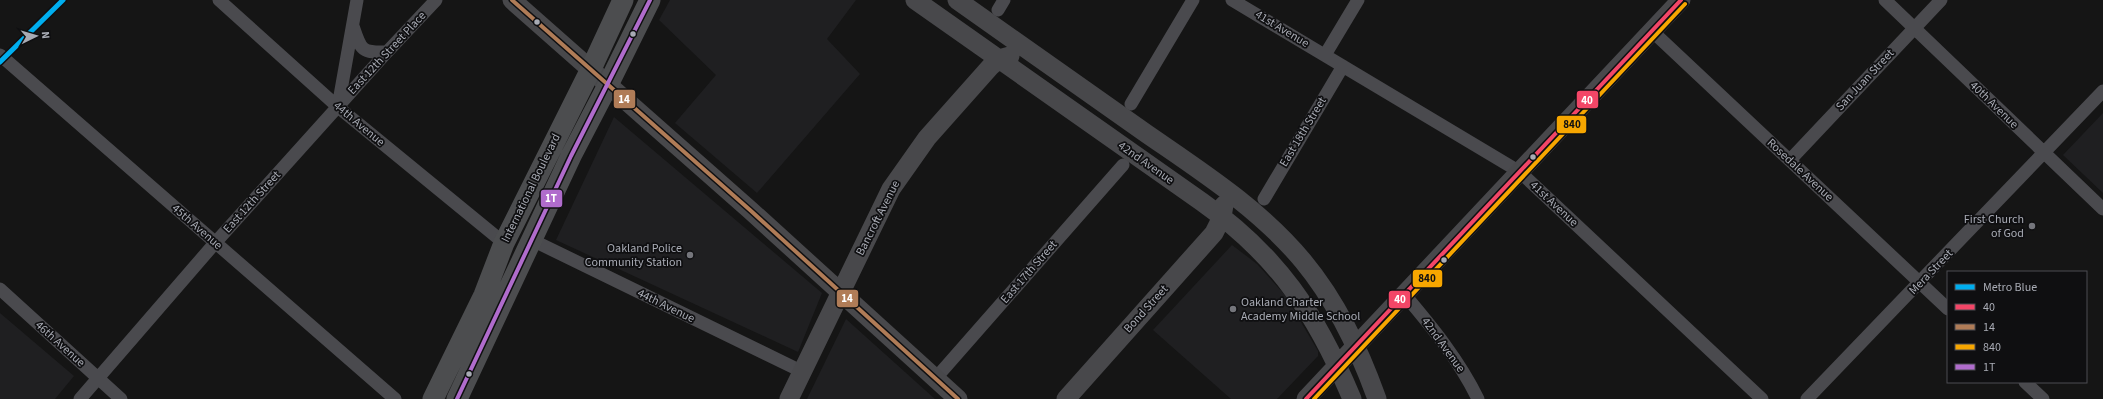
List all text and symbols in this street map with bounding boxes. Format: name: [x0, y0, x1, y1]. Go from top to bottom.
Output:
street label: 41st Avenue: [1252, 6, 1312, 52]
street label: East 12th Street Place: [344, 8, 430, 98]
north arrow: [16, 16, 56, 56]
unlabelled marker: [532, 17, 542, 27]
unlabelled marker: [628, 29, 638, 39]
text: N: [38, 31, 53, 39]
street label: San Juan Street: [1832, 45, 1898, 115]
street label: 40th Avenue: [1966, 77, 2022, 133]
line badge: 14: [613, 89, 636, 109]
line badge: 40: [1576, 90, 1599, 109]
text: 14: [618, 92, 630, 107]
text: 40: [1581, 93, 1593, 108]
street label: East 18th Street: [1275, 94, 1331, 170]
street label: 44th Avenue: [330, 98, 388, 150]
line badge: 840: [1556, 115, 1587, 134]
text: 840: [1563, 117, 1581, 132]
street label: International Boulevard: [497, 131, 565, 245]
street label: Rosedale Avenue: [1763, 135, 1837, 205]
street label: 42nd Avenue: [1115, 138, 1177, 188]
unlabelled marker: [1528, 152, 1538, 162]
street label: East 12th Street: [219, 167, 285, 237]
street label: Bancroft Avenue: [852, 177, 904, 258]
street label: 41st Avenue: [1526, 177, 1582, 231]
line badge: 1T: [540, 189, 563, 208]
text: 1T: [545, 191, 557, 206]
street label: 45th Avenue: [168, 200, 226, 254]
place label: First Church of God: [1964, 211, 2024, 242]
marker: First Church of God: [2027, 221, 2037, 231]
street label: East 17th Street: [997, 237, 1061, 307]
place label: Oakland Police Community Station: [585, 240, 682, 271]
street label: Mera Street: [1905, 246, 1957, 298]
marker: Oakland Police Community Station: [685, 250, 695, 260]
unlabelled marker: [1439, 255, 1449, 265]
line badge: 840: [1412, 269, 1443, 288]
text: 840: [1418, 271, 1436, 286]
legend: [1947, 271, 2087, 383]
text: Metro Blue: [1983, 279, 2037, 296]
street label: Bond Street: [1120, 281, 1172, 337]
street label: 44th Avenue: [634, 285, 698, 327]
line badge: 14: [836, 289, 859, 308]
line badge: 40: [1388, 290, 1411, 309]
text: 14: [841, 291, 853, 306]
text: 40: [1394, 292, 1406, 307]
place label: Oakland Charter Academy Middle School: [1241, 294, 1360, 325]
text: 40: [1983, 299, 1995, 316]
marker: Oakland Charter Academy Middle School: [1228, 304, 1238, 314]
street label: 42nd Avenue: [1417, 314, 1469, 376]
street label: 46th Avenue: [31, 317, 89, 371]
text: 14: [1983, 319, 1995, 336]
text: 840: [1983, 339, 2001, 356]
text: 1T: [1983, 359, 1996, 376]
unlabelled marker: [464, 369, 474, 379]

